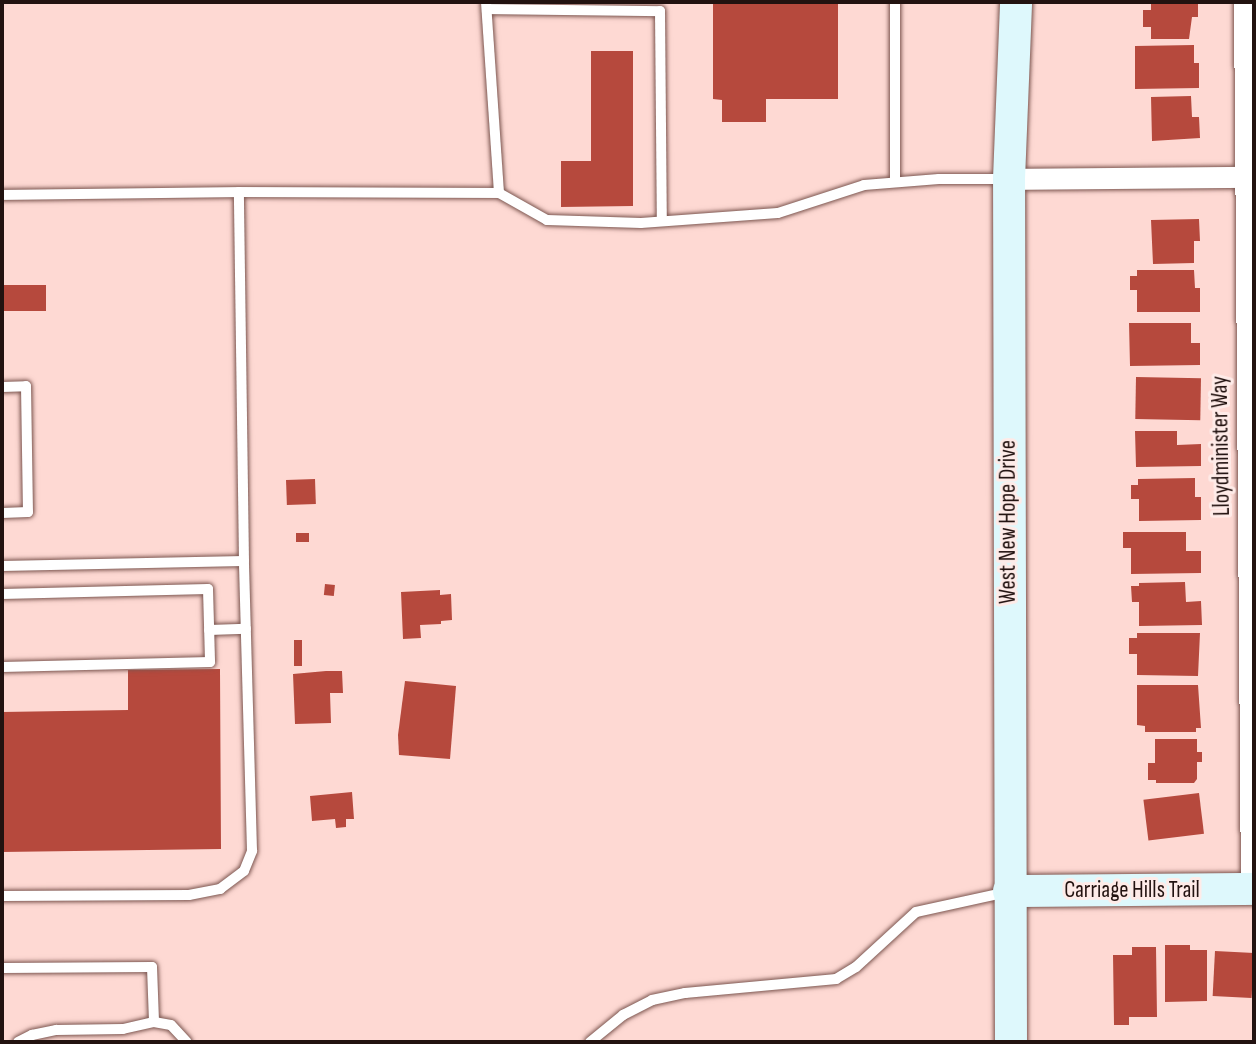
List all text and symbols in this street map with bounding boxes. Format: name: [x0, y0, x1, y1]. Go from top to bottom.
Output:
street label: Lloydminister Way: [1206, 376, 1236, 516]
street label: West New Hope Drive: [994, 440, 1022, 604]
street label: Carriage Hills Trail: [1064, 876, 1200, 904]

